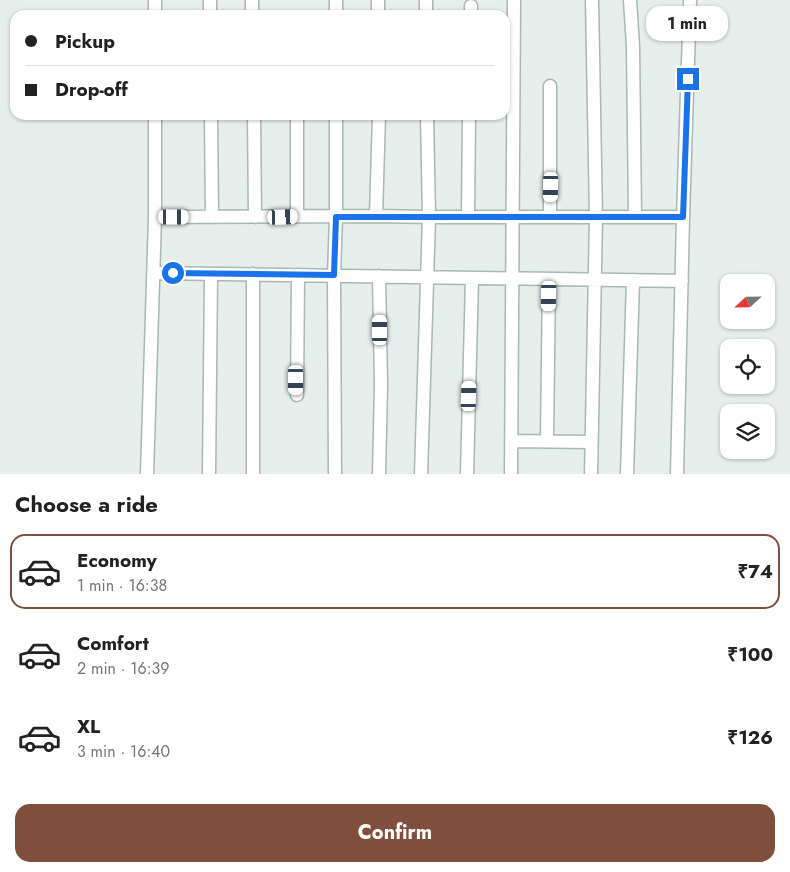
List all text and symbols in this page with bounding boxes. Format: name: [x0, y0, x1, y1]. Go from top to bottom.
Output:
callout: 1 min: [647, 7, 729, 42]
text: 1 min: [667, 12, 707, 35]
text: Pickup: [55, 28, 115, 55]
route end: [677, 68, 699, 90]
text: Drop-off: [55, 76, 128, 103]
car: [543, 172, 558, 202]
car: [267, 209, 298, 225]
car: [159, 210, 189, 225]
route start: [162, 262, 184, 284]
north arrow: [720, 274, 775, 329]
map controls: [720, 274, 775, 459]
car: [541, 281, 556, 311]
car: [372, 315, 387, 345]
button: locate: [720, 339, 775, 394]
car: [288, 365, 303, 395]
car: [460, 381, 477, 411]
button: layers: [720, 404, 775, 459]
text: Choose a ride: [15, 488, 158, 520]
text: Economy: [77, 547, 157, 574]
icon: car: [17, 549, 62, 594]
text: ₹74: [737, 558, 773, 585]
text: 1 min · 16:38: [77, 574, 167, 597]
text: Comfort: [77, 630, 149, 657]
icon: car: [17, 632, 62, 677]
text: ₹100: [727, 641, 773, 668]
text: 2 min · 16:39: [77, 657, 170, 680]
text: XL: [77, 713, 100, 740]
icon: car: [17, 715, 62, 760]
text: ₹126: [727, 724, 773, 751]
text: 3 min · 16:40: [77, 740, 170, 763]
button: Confirm: [15, 804, 775, 862]

